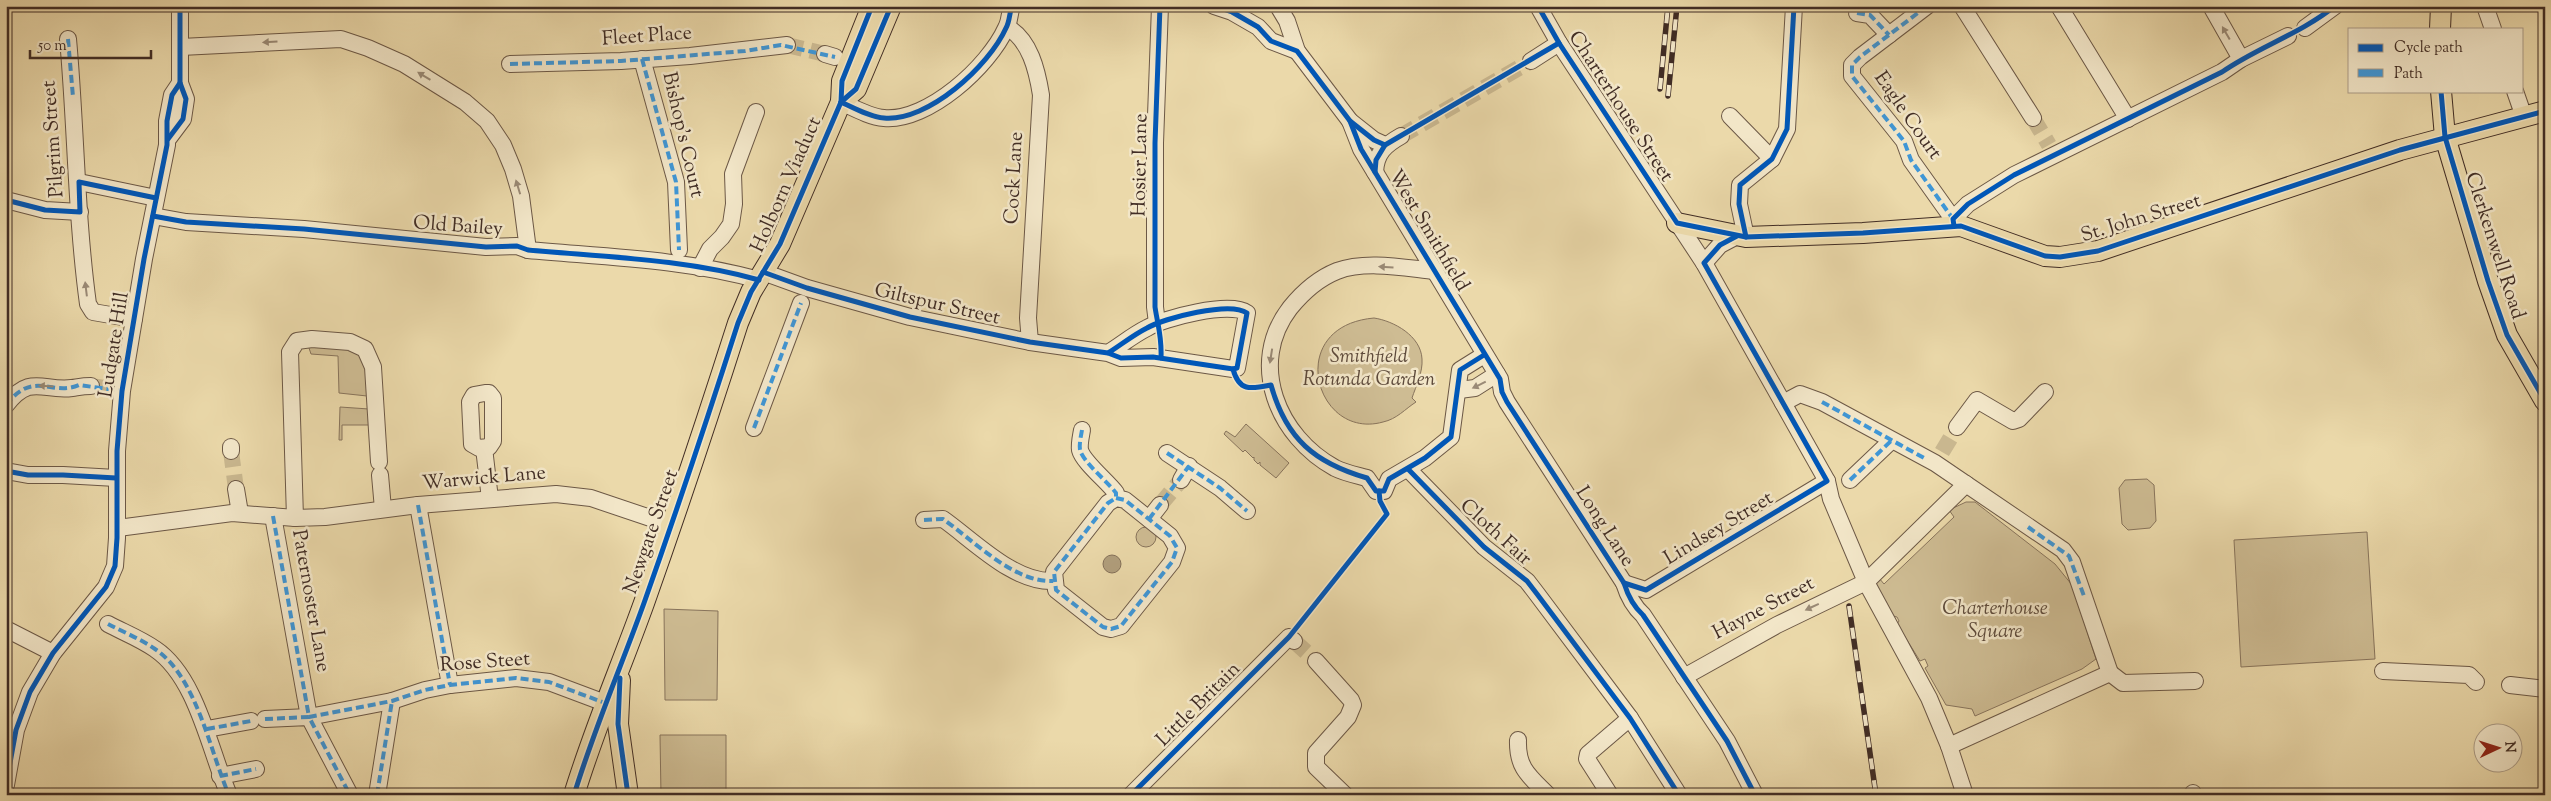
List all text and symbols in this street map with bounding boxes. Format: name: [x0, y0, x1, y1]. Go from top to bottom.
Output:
street label: Fleet Place: [601, 19, 693, 55]
street label: Charterhouse Street: [1560, 26, 1680, 188]
one-way arrow: [2222, 26, 2231, 39]
scale bar: [30, 28, 151, 60]
legend: [2348, 28, 2524, 92]
text: 50 m: [37, 36, 67, 57]
one-way arrow: [261, 38, 277, 46]
text: Cycle path: [2394, 38, 2463, 59]
text: Path: [2394, 64, 2423, 85]
street label: Eagle Court: [1866, 66, 1948, 166]
street label: Bishop's Court: [653, 69, 711, 201]
one-way arrow: [417, 71, 430, 80]
street label: Pilgrim Street: [35, 79, 73, 199]
street label: Holborn Viaduct: [744, 112, 830, 258]
street label: Hosier Lane: [1126, 113, 1156, 217]
street label: Cock Lane: [998, 131, 1032, 225]
street label: West Smithfield: [1380, 164, 1476, 298]
street label: Clerkenwell Road: [2457, 169, 2531, 323]
one-way arrow: [514, 179, 522, 194]
street label: St. John Street: [2077, 187, 2205, 251]
street label: Old Bailey: [412, 209, 504, 245]
one-way arrow: [1378, 263, 1394, 271]
street label: Giltspur Street: [871, 276, 1003, 334]
one-way arrow: [82, 281, 90, 297]
street label: Ludgate Hill: [92, 290, 138, 400]
park label: Smithfield Rotunda Garden: [1303, 343, 1436, 395]
one-way arrow: [1267, 348, 1275, 364]
one-way arrow: [37, 381, 53, 389]
one-way arrow: [1471, 381, 1486, 389]
street label: Warwick Lane: [421, 459, 547, 499]
street label: Newgate Street: [617, 466, 687, 598]
street label: Long Lane: [1567, 481, 1641, 573]
street label: Lindsey Street: [1659, 485, 1779, 573]
street label: Cloth Fair: [1452, 493, 1538, 574]
street label: Paternoster Lane: [283, 527, 337, 675]
street label: Hayne Street: [1708, 570, 1820, 648]
park label: Charterhouse Square: [1942, 595, 2048, 647]
one-way arrow: [1805, 603, 1819, 611]
street label: Rose Steet: [439, 645, 531, 681]
street label: Little Britain: [1150, 656, 1248, 754]
north arrow: [2474, 724, 2524, 774]
text: N: [2499, 741, 2519, 754]

